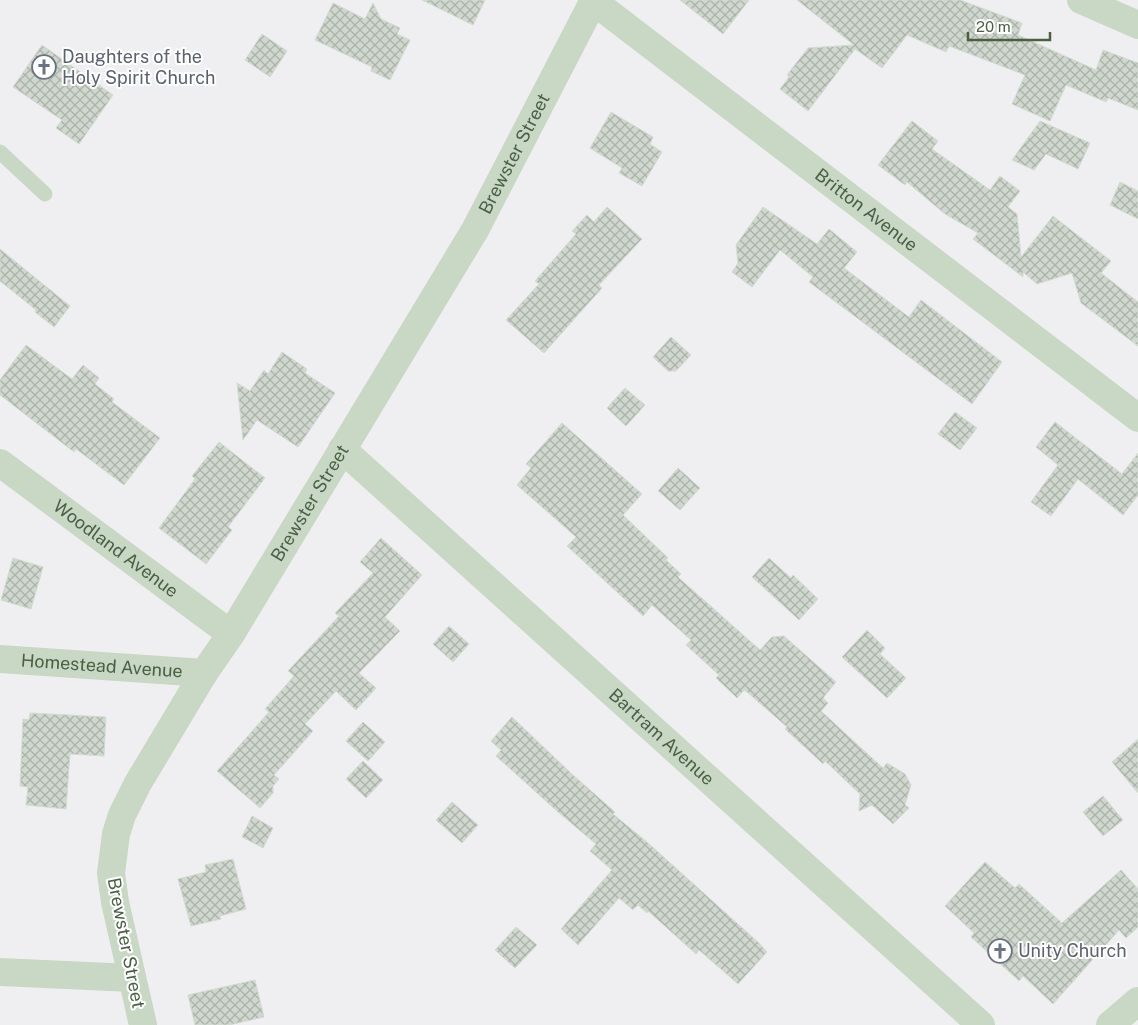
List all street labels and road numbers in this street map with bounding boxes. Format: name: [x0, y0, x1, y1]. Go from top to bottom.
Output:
street label: Brewster Street: [474, 90, 554, 217]
street label: Britton Avenue: [811, 164, 922, 255]
street label: Brewster Street: [266, 441, 353, 565]
street label: Woodland Avenue: [49, 495, 183, 601]
street label: Homestead Avenue: [20, 649, 183, 682]
street label: Bartram Avenue: [605, 684, 719, 789]
street label: Brewster Street: [104, 876, 149, 1010]

